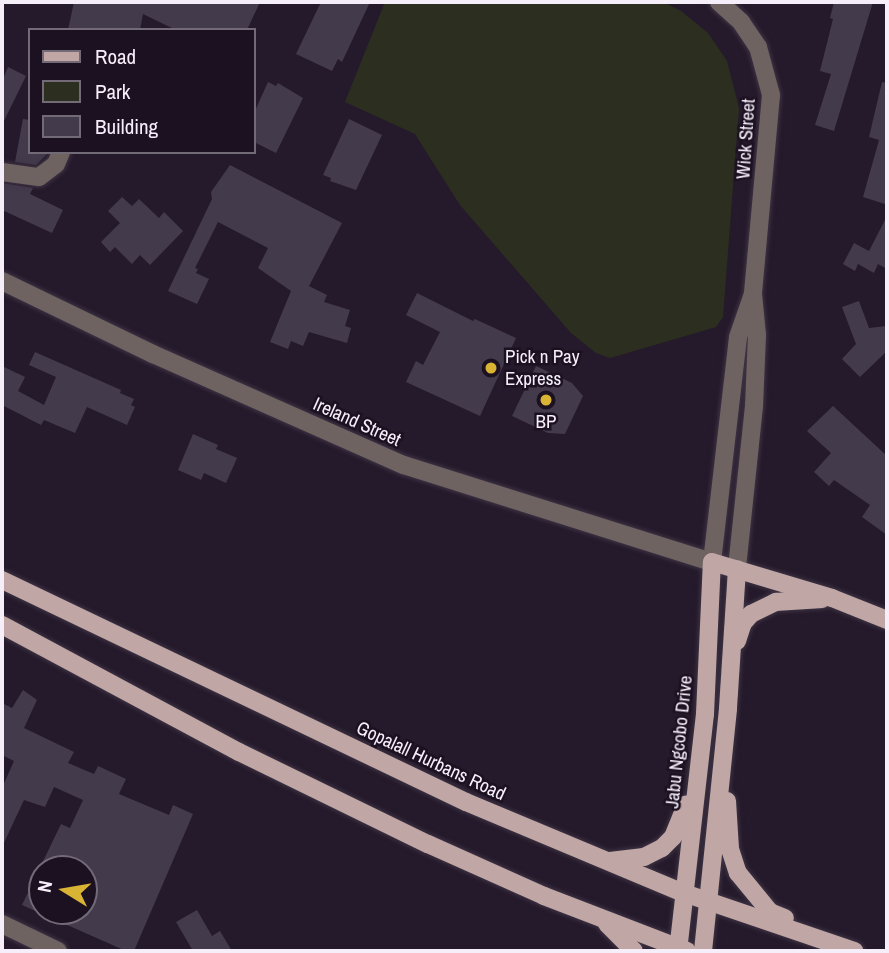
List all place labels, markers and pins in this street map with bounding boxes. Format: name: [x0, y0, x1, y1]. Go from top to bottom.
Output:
place label: Pick n Pay Express: [505, 346, 579, 390]
marker: Pick n Pay Express: [483, 360, 499, 376]
marker: BP: [538, 392, 554, 408]
place label: BP: [536, 411, 556, 433]

